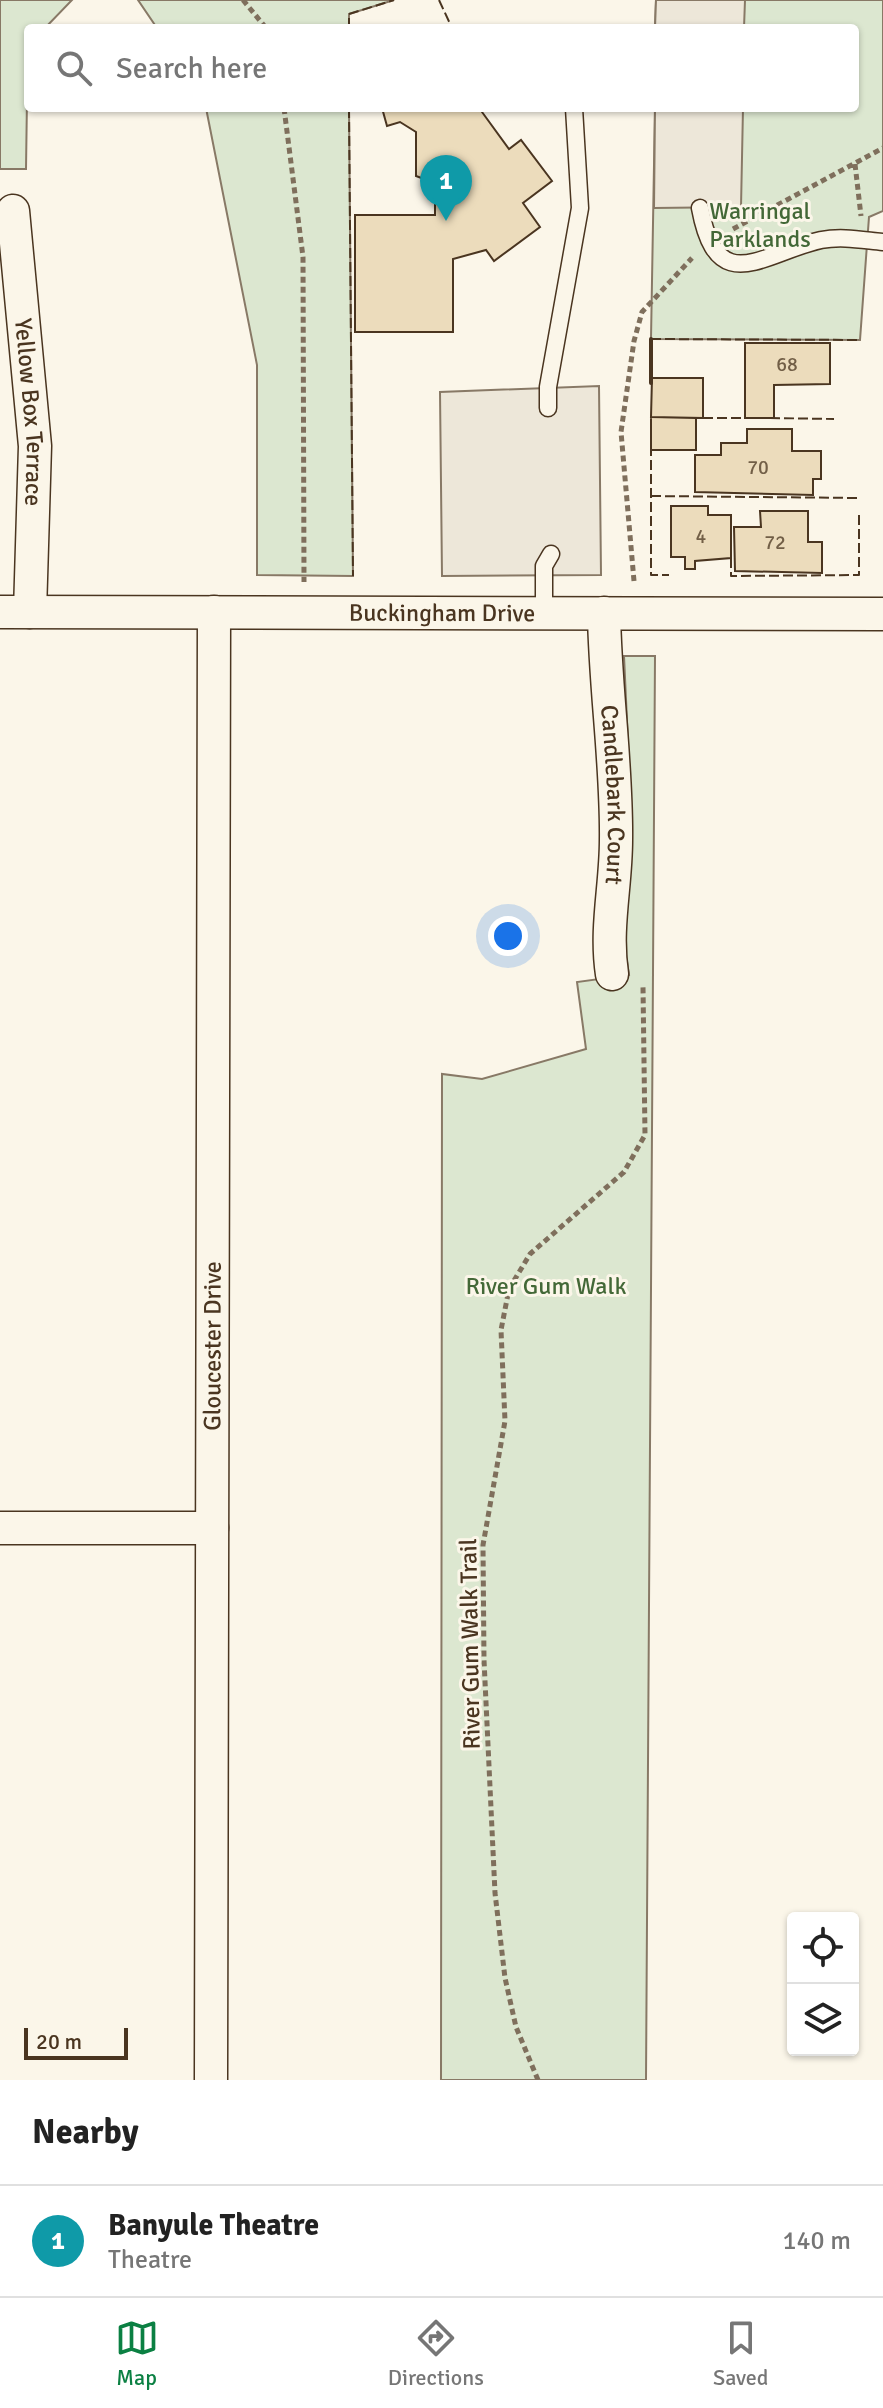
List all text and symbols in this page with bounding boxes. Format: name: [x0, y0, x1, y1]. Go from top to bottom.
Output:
search box: [24, 24, 859, 112]
icon: search: [52, 46, 96, 90]
text: Search here: [116, 50, 267, 87]
pin: 1: [420, 155, 472, 221]
park label: Warringal Parklands: [709, 196, 811, 254]
street label: Yellow Box Terrace: [8, 317, 50, 507]
house number: 68: [776, 352, 798, 377]
house number: 70: [747, 455, 769, 480]
house number: 4: [696, 524, 707, 549]
house number: 72: [764, 530, 786, 555]
street label: Buckingham Drive: [349, 598, 535, 628]
street label: Candlebark Court: [594, 704, 631, 886]
your location: [488, 916, 528, 956]
street label: Gloucester Drive: [197, 1261, 228, 1431]
park label: River Gum Walk: [465, 1271, 627, 1301]
street label: River Gum Walk Trail: [453, 1538, 487, 1750]
map controls: [787, 1912, 859, 2056]
button: locate: [787, 1912, 859, 1984]
button: layers: [787, 1984, 859, 2056]
scale bar: [24, 2024, 128, 2060]
text: 20 m: [36, 2028, 82, 2055]
text: Nearby: [32, 2111, 139, 2153]
text: Banyule Theatre: [108, 2207, 319, 2244]
text: 1: [51, 2225, 65, 2257]
text: 140 m: [782, 2225, 851, 2257]
text: Theatre: [108, 2244, 192, 2276]
tab: Map: [115, 2316, 159, 2391]
tab: Directions: [388, 2316, 484, 2391]
tab: Saved: [713, 2316, 768, 2391]

